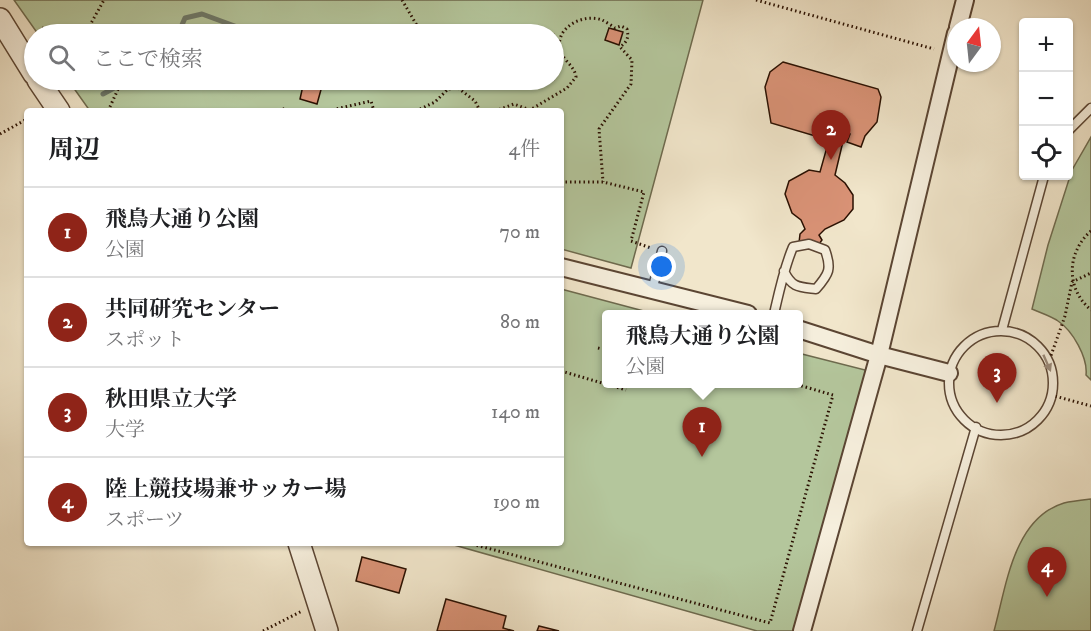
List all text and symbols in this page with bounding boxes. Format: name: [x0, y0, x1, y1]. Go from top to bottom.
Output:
north arrow: [947, 18, 1001, 72]
map controls: [1019, 18, 1073, 180]
button: +: [1019, 18, 1073, 72]
search box: [24, 24, 564, 90]
icon: search: [45, 41, 78, 74]
text: ここで検索: [93, 46, 203, 73]
button: −: [1019, 72, 1073, 126]
pin: 2: [812, 110, 850, 160]
button: locate: [1019, 126, 1073, 180]
text: 周辺: [48, 134, 100, 167]
text: 4件: [508, 137, 540, 162]
text: 飛鳥大通り公園: [105, 206, 259, 233]
text: 1: [64, 220, 71, 245]
text: 70 m: [499, 220, 540, 245]
text: 公園: [105, 238, 145, 263]
your location: [647, 252, 676, 281]
text: 共同研究センター: [105, 296, 280, 323]
text: 2: [63, 310, 72, 335]
text: 80 m: [500, 310, 540, 335]
popup: [602, 310, 803, 388]
text: 飛鳥大通り公園: [625, 323, 780, 350]
text: スポット: [105, 328, 185, 353]
pin: 3: [978, 354, 1016, 403]
one-way arrow: [1042, 354, 1052, 372]
text: 公園: [625, 355, 665, 380]
text: 秋田県立大学: [105, 386, 237, 413]
text: 3: [64, 400, 71, 425]
text: 140 m: [491, 400, 540, 425]
pin: 1: [682, 408, 722, 457]
text: 大学: [105, 418, 145, 443]
text: 陸上競技場兼サッカー場: [105, 476, 347, 503]
text: 4: [62, 490, 73, 515]
text: 190 m: [493, 490, 540, 515]
text: スポーツ: [105, 508, 184, 533]
pin: 4: [1028, 548, 1066, 597]

